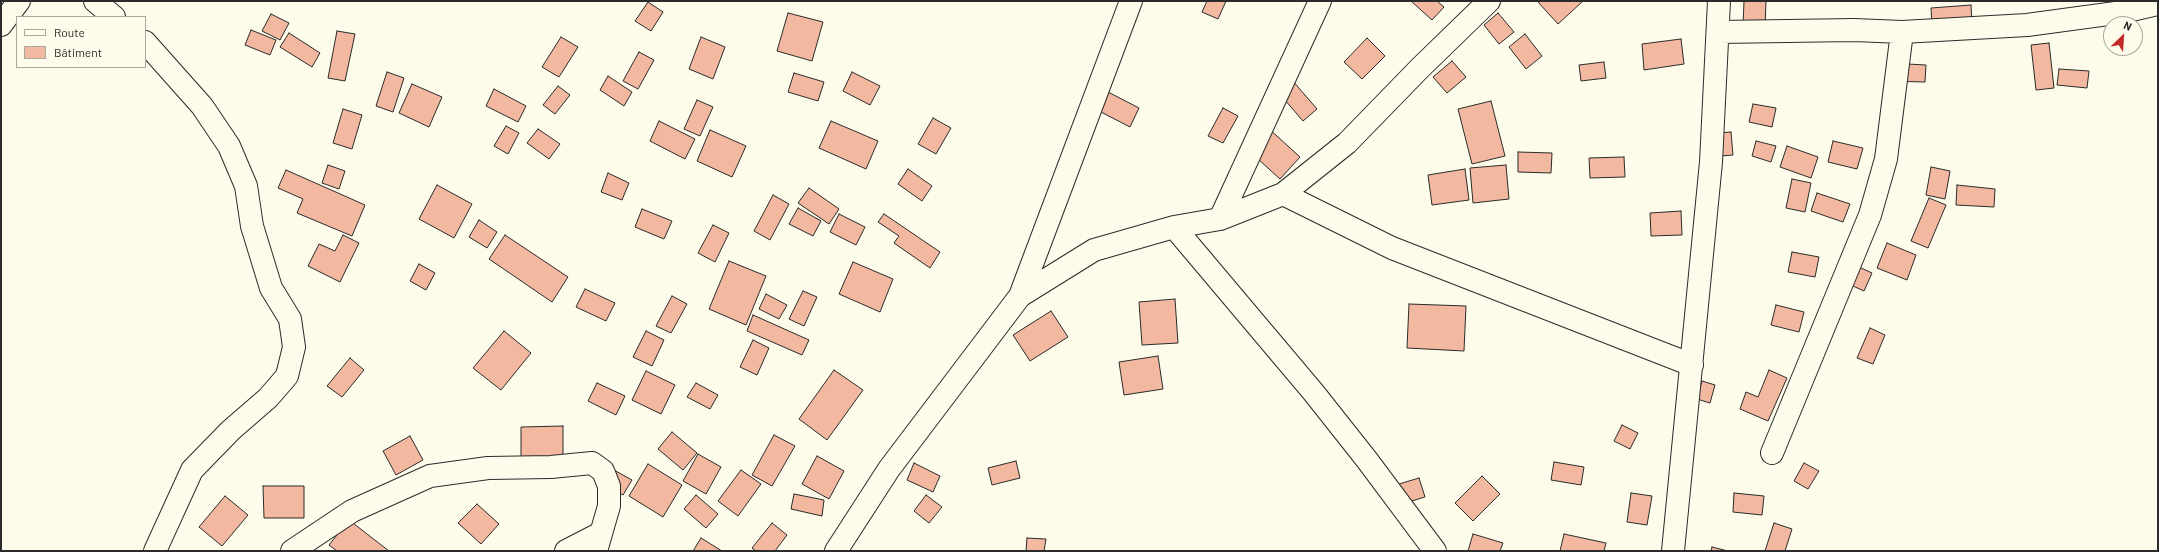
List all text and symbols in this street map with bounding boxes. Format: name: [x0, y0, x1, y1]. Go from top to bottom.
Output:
legend: [16, 16, 146, 68]
north arrow: [2103, 16, 2143, 56]
text: N: [2122, 18, 2134, 33]
text: Route: [54, 25, 85, 39]
text: Bâtiment: [54, 45, 102, 59]

